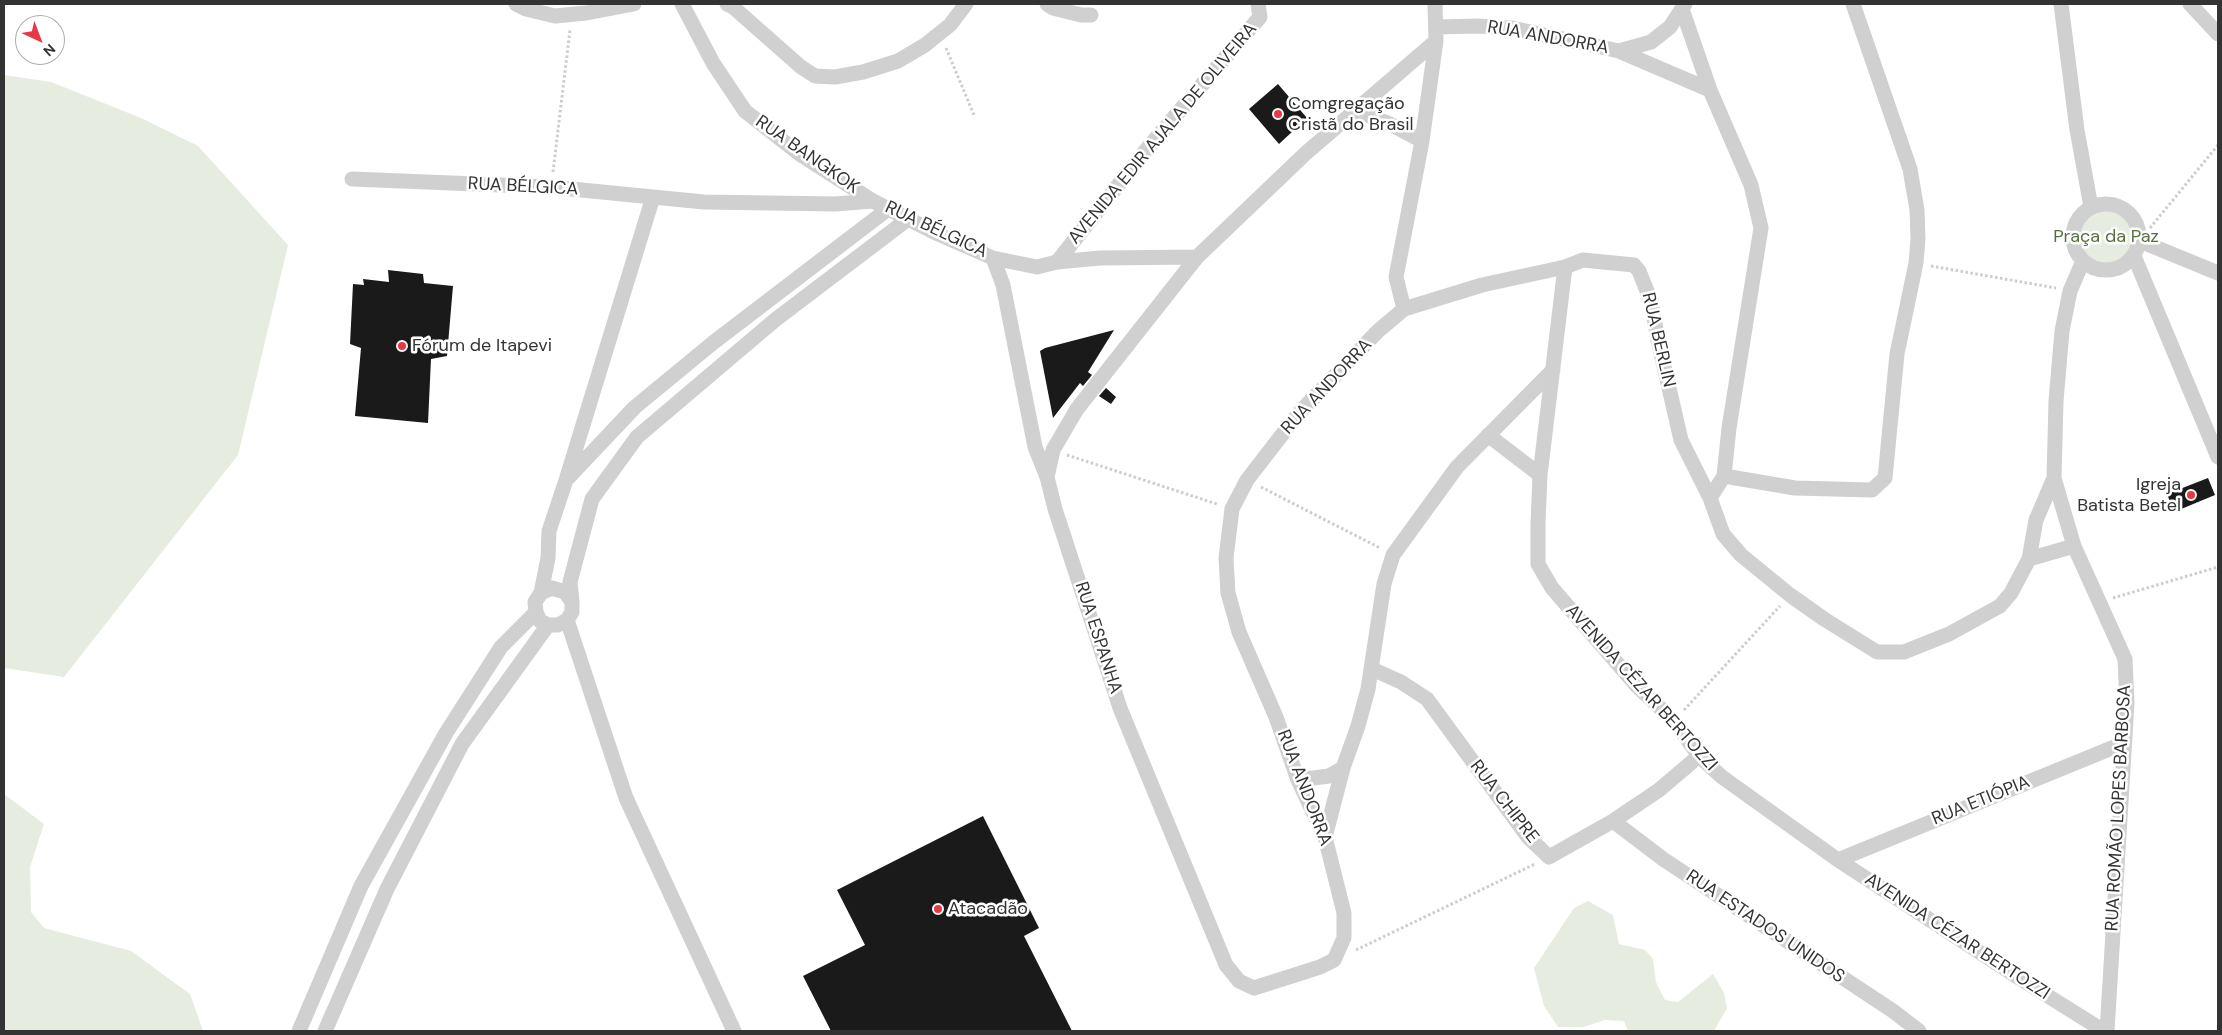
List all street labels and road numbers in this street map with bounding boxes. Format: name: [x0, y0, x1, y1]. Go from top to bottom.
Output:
street label: RUA ANDORRA: [1486, 17, 1610, 59]
street label: AVENIDA EDIR AJALA DE OLIVEIRA: [1064, 19, 1262, 249]
street label: RUA BANGKOK: [751, 111, 863, 199]
street label: RUA BÉLGICA: [467, 173, 579, 201]
street label: RUA BÉLGICA: [881, 197, 991, 263]
street label: RUA BERLIN: [1637, 291, 1679, 389]
street label: RUA ANDORRA: [1277, 335, 1377, 439]
street label: RUA ESPANHA: [1070, 579, 1126, 697]
street label: AVENIDA CÉZAR BERTOZZI: [1561, 600, 1721, 776]
street label: RUA ROMÃO LOPES BARBOSA: [2102, 684, 2136, 932]
street label: RUA ANDORRA: [1272, 727, 1336, 849]
street label: RUA CHIPRE: [1465, 756, 1543, 848]
street label: RUA ETIÓPIA: [1929, 772, 2033, 830]
street label: RUA ESTADOS UNIDOS: [1682, 866, 1848, 988]
street label: AVENIDA CÉZAR BERTOZZI: [1860, 869, 2054, 1005]

